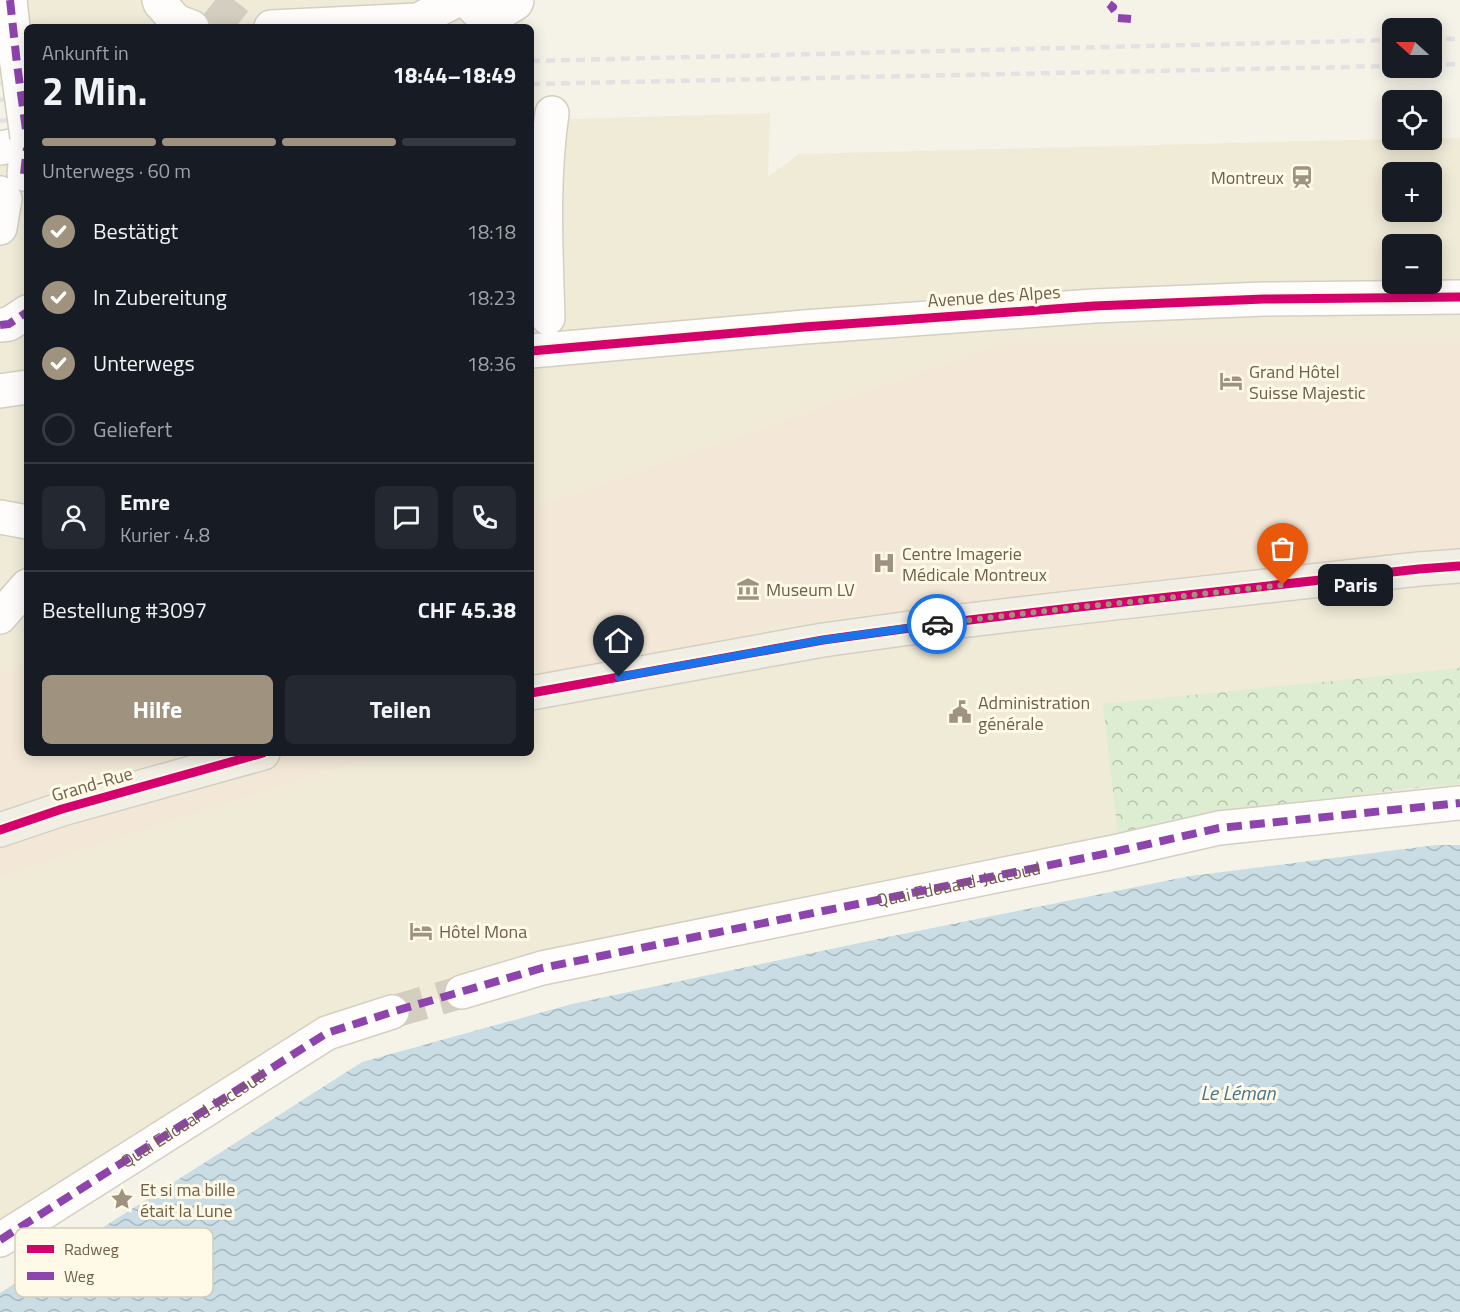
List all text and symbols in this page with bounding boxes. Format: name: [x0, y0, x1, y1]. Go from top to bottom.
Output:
north arrow: [1382, 18, 1442, 78]
map controls: [1382, 18, 1442, 294]
text: Ankunft in: [42, 37, 129, 68]
text: 18:44–18:49: [393, 58, 516, 92]
text: 2 Min.: [42, 61, 148, 120]
button: locate: [1382, 90, 1442, 150]
text: Unterwegs · 60 m: [42, 155, 191, 186]
button: +: [1382, 162, 1442, 222]
place label: Montreux: [1211, 164, 1284, 191]
station icon: Montreux: [1289, 164, 1315, 190]
text: Bestätigt: [93, 214, 178, 248]
icon: check: [42, 215, 75, 248]
text: 18:18: [467, 216, 516, 247]
button: −: [1382, 234, 1442, 294]
street label: Avenue des Alpes: [927, 278, 1061, 314]
text: In Zubereitung: [93, 280, 227, 314]
icon: check: [42, 281, 75, 314]
text: 18:23: [467, 282, 516, 313]
text: Unterwegs: [93, 346, 195, 380]
icon: check: [42, 347, 75, 380]
text: 18:36: [467, 348, 516, 379]
place label: Grand Hôtel Suisse Majestic: [1249, 358, 1366, 406]
hotel icon: Grand Hôtel Suisse Majestic: [1218, 368, 1244, 394]
text: Geliefert: [93, 412, 172, 446]
text: Emre: [120, 485, 170, 519]
button: person: [42, 486, 105, 549]
button: chat: [375, 486, 438, 549]
button: phone: [453, 486, 516, 549]
text: Kurier · 4.8: [120, 519, 210, 550]
pin: [1257, 523, 1308, 585]
icon: bag: [1266, 532, 1299, 565]
place label: Centre Imagerie Médicale Montreux: [902, 540, 1047, 588]
hospital icon: Centre Imagerie Médicale Montreux: [871, 550, 897, 576]
callout: Paris: [1319, 564, 1394, 606]
text: Paris: [1334, 569, 1377, 600]
museum icon: Museum LV: [735, 576, 761, 602]
place label: Museum LV: [766, 576, 855, 603]
text: Bestellung #3097: [42, 593, 207, 627]
text: CHF 45.38: [418, 593, 516, 627]
courier: [907, 594, 967, 654]
icon: car: [921, 608, 954, 641]
pin: [593, 615, 644, 677]
icon: home: [602, 624, 635, 657]
button: Hilfe: [42, 675, 273, 744]
button: Teilen: [285, 675, 516, 744]
place label: Administration générale: [978, 689, 1090, 737]
public building icon: Administration générale: [947, 699, 973, 725]
street label: Grand-Rue: [48, 760, 136, 808]
street label: Quai Edouard-Jaccoud: [873, 854, 1043, 913]
hotel icon: Hôtel Mona: [408, 918, 434, 944]
place label: Hôtel Mona: [439, 918, 527, 945]
street label: Quai Edouard-Jaccoud: [115, 1062, 270, 1174]
water label: Le Léman: [1200, 1077, 1277, 1108]
place label: Et si ma bille était la Lune: [140, 1176, 235, 1224]
place icon: Et si ma bille était la Lune: [109, 1186, 135, 1212]
legend: [15, 1228, 213, 1297]
text: Radweg: [64, 1237, 119, 1261]
text: Weg: [64, 1264, 94, 1288]

